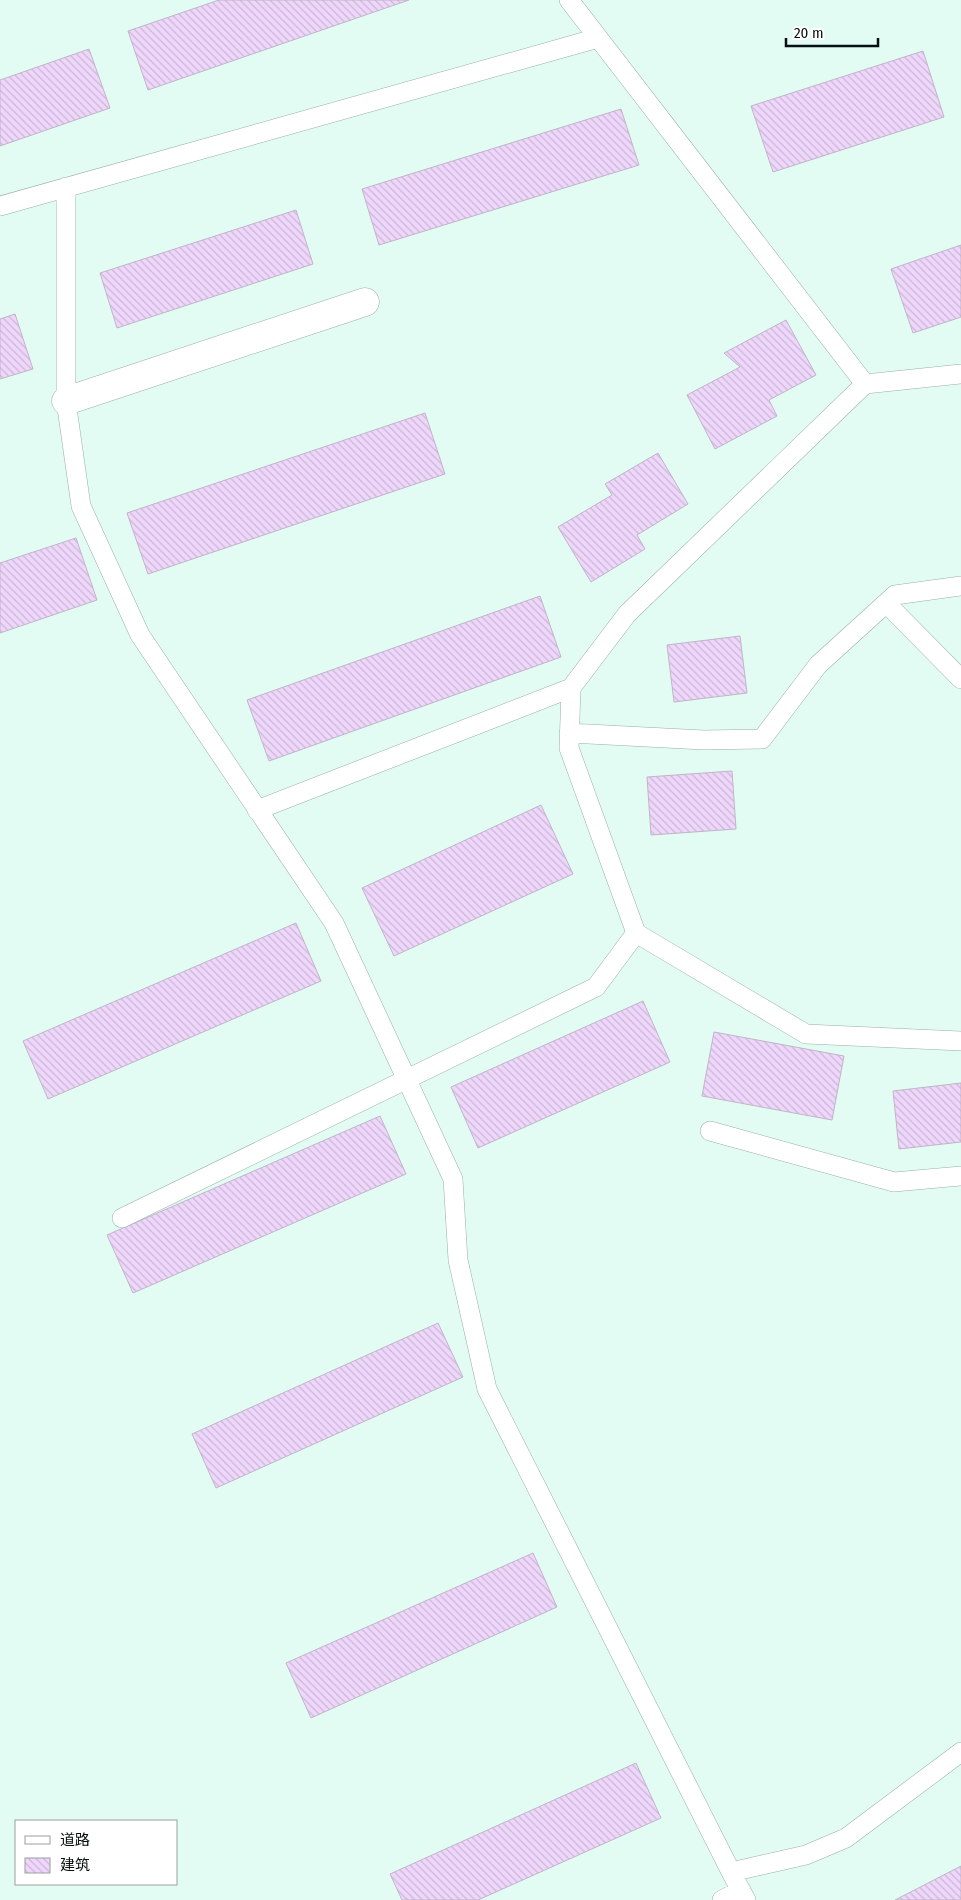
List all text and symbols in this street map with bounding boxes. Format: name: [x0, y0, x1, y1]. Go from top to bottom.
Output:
scale bar: [786, 15, 878, 47]
text: 20 m: [794, 24, 824, 42]
legend: [15, 1820, 178, 1885]
text: 道路: [60, 1831, 90, 1849]
text: 建筑: [60, 1856, 90, 1874]

